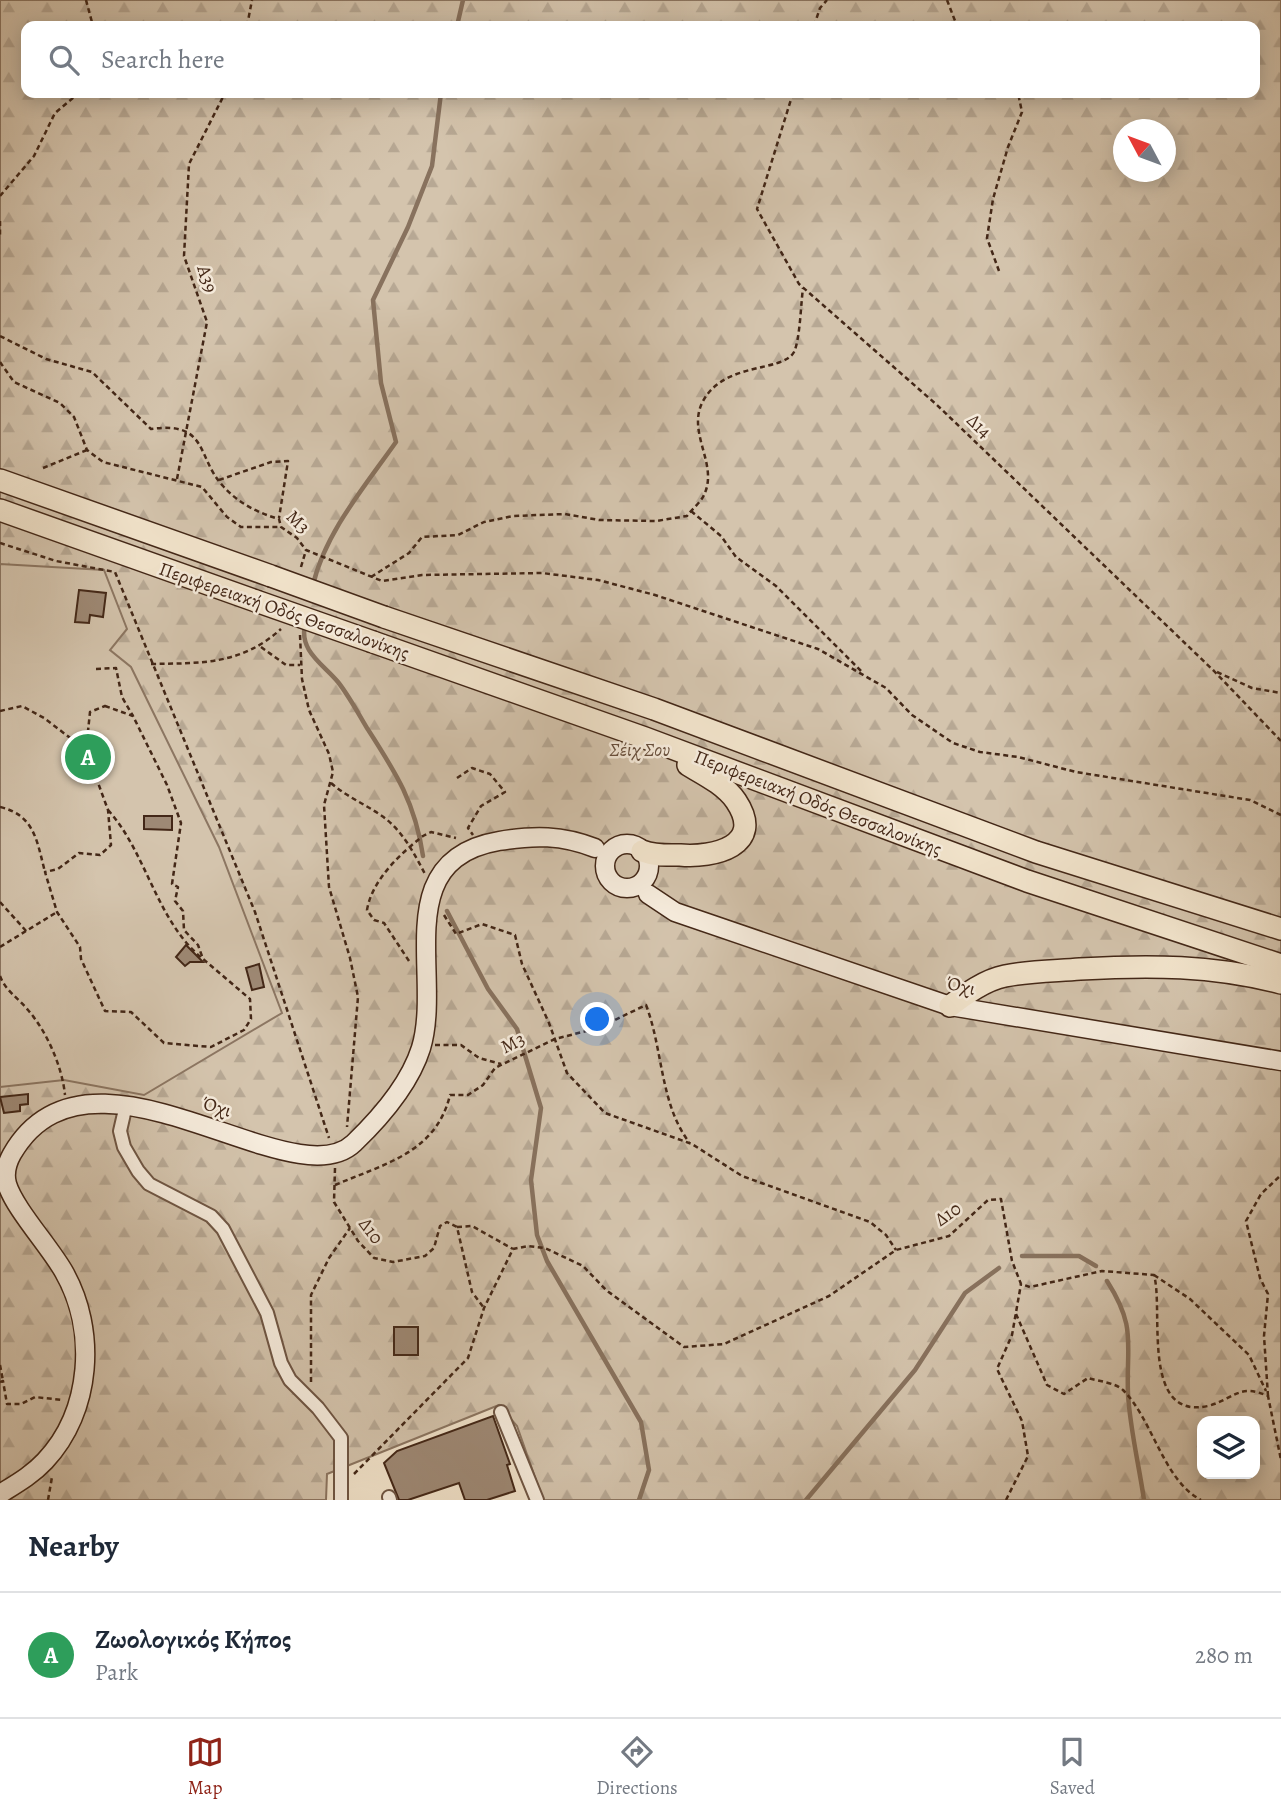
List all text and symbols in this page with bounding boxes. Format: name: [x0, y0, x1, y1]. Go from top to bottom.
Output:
search box: [21, 21, 1260, 98]
icon: search: [45, 41, 83, 79]
text: Search here: [101, 42, 225, 77]
north arrow: [1113, 119, 1176, 182]
street label: Α39: [190, 261, 224, 296]
street label: Δ14: [961, 408, 997, 444]
street label: Μ3: [280, 504, 316, 540]
street label: Περιφερειακή Οδός Θεσσαλονίκης: [155, 556, 413, 666]
pin: A: [65, 731, 111, 783]
park label: Σέιχ Σου: [609, 737, 670, 763]
street label: Περιφερειακή Οδός Θεσσαλονίκης: [691, 744, 946, 862]
street label: Όχι: [943, 970, 978, 1002]
your location: [580, 1002, 614, 1036]
street label: Μ3: [497, 1026, 529, 1060]
street label: Όχι: [199, 1090, 235, 1124]
street label: Δ10: [929, 1196, 967, 1232]
street label: Δ10: [353, 1212, 389, 1250]
map controls: [1197, 1416, 1260, 1479]
button: layers: [1197, 1416, 1260, 1479]
text: Nearby: [28, 1526, 119, 1566]
text: Ζωολογικός Κήπος: [95, 1622, 291, 1657]
text: A: [44, 1640, 58, 1671]
text: 280 m: [1195, 1640, 1253, 1671]
text: Park: [95, 1657, 138, 1688]
tab: Map: [186, 1733, 224, 1801]
tab: Directions: [596, 1733, 678, 1801]
tab: Saved: [1050, 1733, 1095, 1801]

